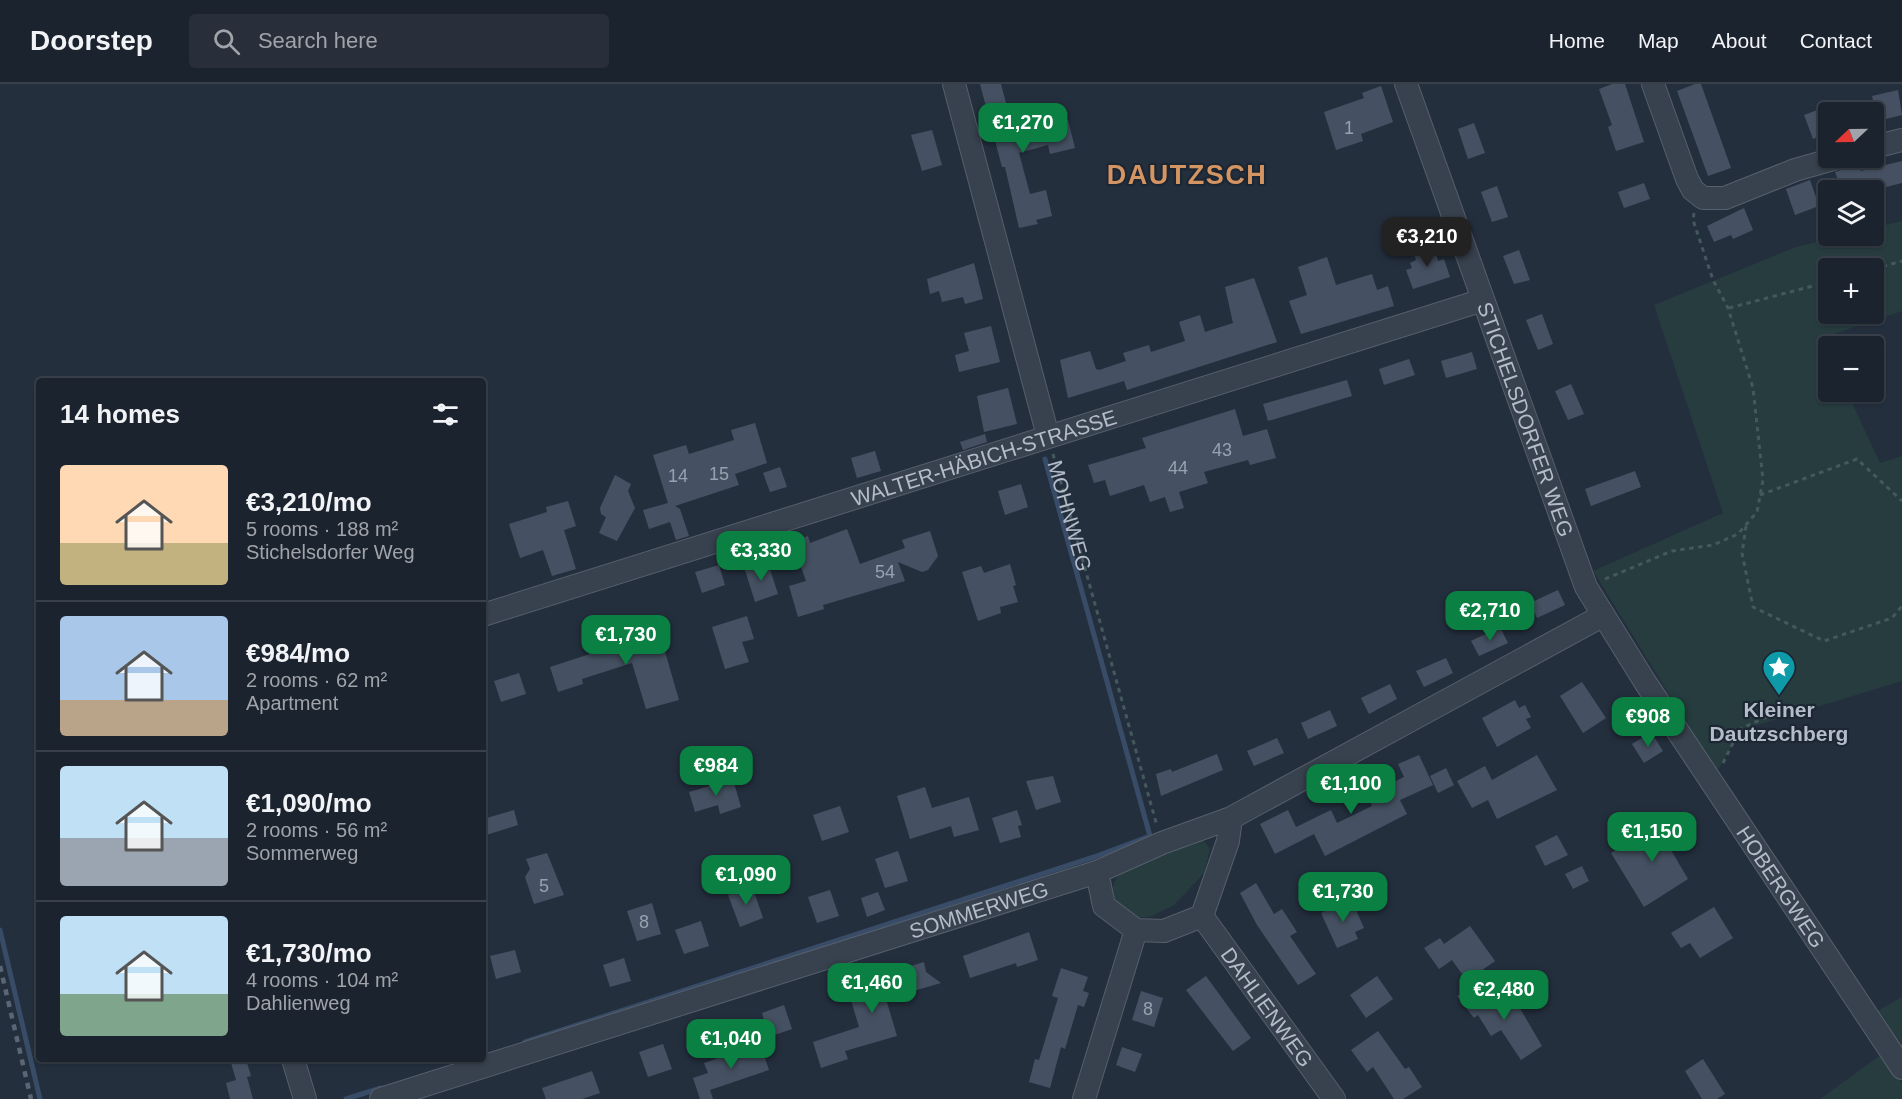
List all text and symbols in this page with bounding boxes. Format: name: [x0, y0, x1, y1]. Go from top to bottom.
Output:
search box: [189, 14, 609, 68]
text: Doorstep: [30, 25, 153, 56]
icon: search: [210, 25, 243, 58]
text: Search here: [258, 28, 378, 53]
text: Home: [1549, 29, 1605, 52]
text: Map: [1638, 29, 1679, 52]
text: About: [1712, 29, 1767, 52]
text: Contact: [1800, 29, 1872, 52]
north arrow: [1818, 102, 1884, 168]
map controls: [1818, 102, 1884, 402]
pin: €1,270: [974, 103, 1072, 154]
text: €1,270: [992, 111, 1054, 133]
house number: 1: [1344, 118, 1354, 138]
district label: DAUTZSCH: [1107, 160, 1267, 190]
button: layers: [1818, 180, 1884, 246]
pin: €3,210: [1378, 217, 1476, 268]
text: €3,210: [1396, 225, 1458, 247]
button: +: [1818, 258, 1884, 324]
street label: STICHELSDORFER WEG: [1473, 299, 1578, 540]
button: −: [1818, 336, 1884, 402]
icon: filters: [429, 398, 462, 431]
text: 14 homes: [60, 399, 180, 429]
street label: WALTER-HÄBICH-STRASSE: [848, 405, 1119, 510]
house number: 43: [1212, 440, 1232, 460]
street label: MOHNWEG: [1044, 457, 1097, 574]
house number: 44: [1168, 458, 1188, 478]
house number: 15: [709, 464, 729, 484]
house number: 14: [668, 466, 688, 486]
text: €3,210/mo: [246, 487, 372, 517]
icon: home: [108, 489, 180, 561]
text: 5 rooms · 188 m²: [246, 518, 398, 540]
pin: €3,330: [712, 531, 810, 582]
text: €3,330: [730, 539, 792, 561]
text: Stichelsdorfer Weg: [246, 541, 415, 563]
house number: 54: [875, 562, 895, 582]
pin: €2,710: [1441, 591, 1539, 642]
text: €2,710: [1459, 599, 1521, 621]
pin: €1,730: [577, 615, 675, 666]
text: €1,730: [595, 623, 657, 645]
text: €984/mo: [246, 638, 350, 668]
icon: home: [108, 640, 180, 712]
place icon: Kleiner Dautzschberg: [1761, 649, 1797, 696]
text: 2 rooms · 62 m²: [246, 669, 387, 691]
text: Apartment: [246, 692, 338, 714]
pin: €908: [1612, 697, 1684, 748]
place label: Kleiner Dautzschberg: [1710, 698, 1848, 745]
text: €908: [1626, 705, 1670, 727]
pin: €984: [680, 746, 752, 797]
text: €984: [694, 754, 738, 776]
pin: €1,100: [1302, 764, 1400, 815]
text: €1,100: [1320, 772, 1382, 794]
text: €1,090/mo: [246, 788, 372, 818]
icon: home: [108, 790, 180, 862]
pin: €1,150: [1603, 812, 1701, 863]
text: 2 rooms · 56 m²: [246, 819, 387, 841]
text: €1,150: [1621, 820, 1683, 842]
street label: HOBERGWEG: [1733, 822, 1830, 952]
text: Sommerweg: [246, 842, 358, 864]
pin: €1,090: [697, 855, 795, 906]
text: €1,090: [715, 863, 777, 885]
pin: €1,730: [1294, 872, 1392, 923]
house number: 5: [539, 876, 549, 896]
street label: SOMMERWEG: [906, 877, 1051, 942]
text: €1,730: [1312, 880, 1374, 902]
house number: 8: [639, 912, 649, 932]
text: €1,730/mo: [246, 938, 372, 968]
icon: home: [108, 940, 180, 1012]
street label: DAHLIENWEG: [1217, 943, 1318, 1071]
pin: €1,460: [823, 963, 921, 1014]
text: 4 rooms · 104 m²: [246, 969, 398, 991]
pin: €2,480: [1455, 970, 1553, 1021]
text: €1,460: [841, 971, 903, 993]
text: €2,480: [1473, 978, 1535, 1000]
text: Dahlienweg: [246, 992, 351, 1014]
house number: 8: [1143, 999, 1153, 1019]
pin: €1,040: [682, 1019, 780, 1070]
text: €1,040: [700, 1027, 762, 1049]

